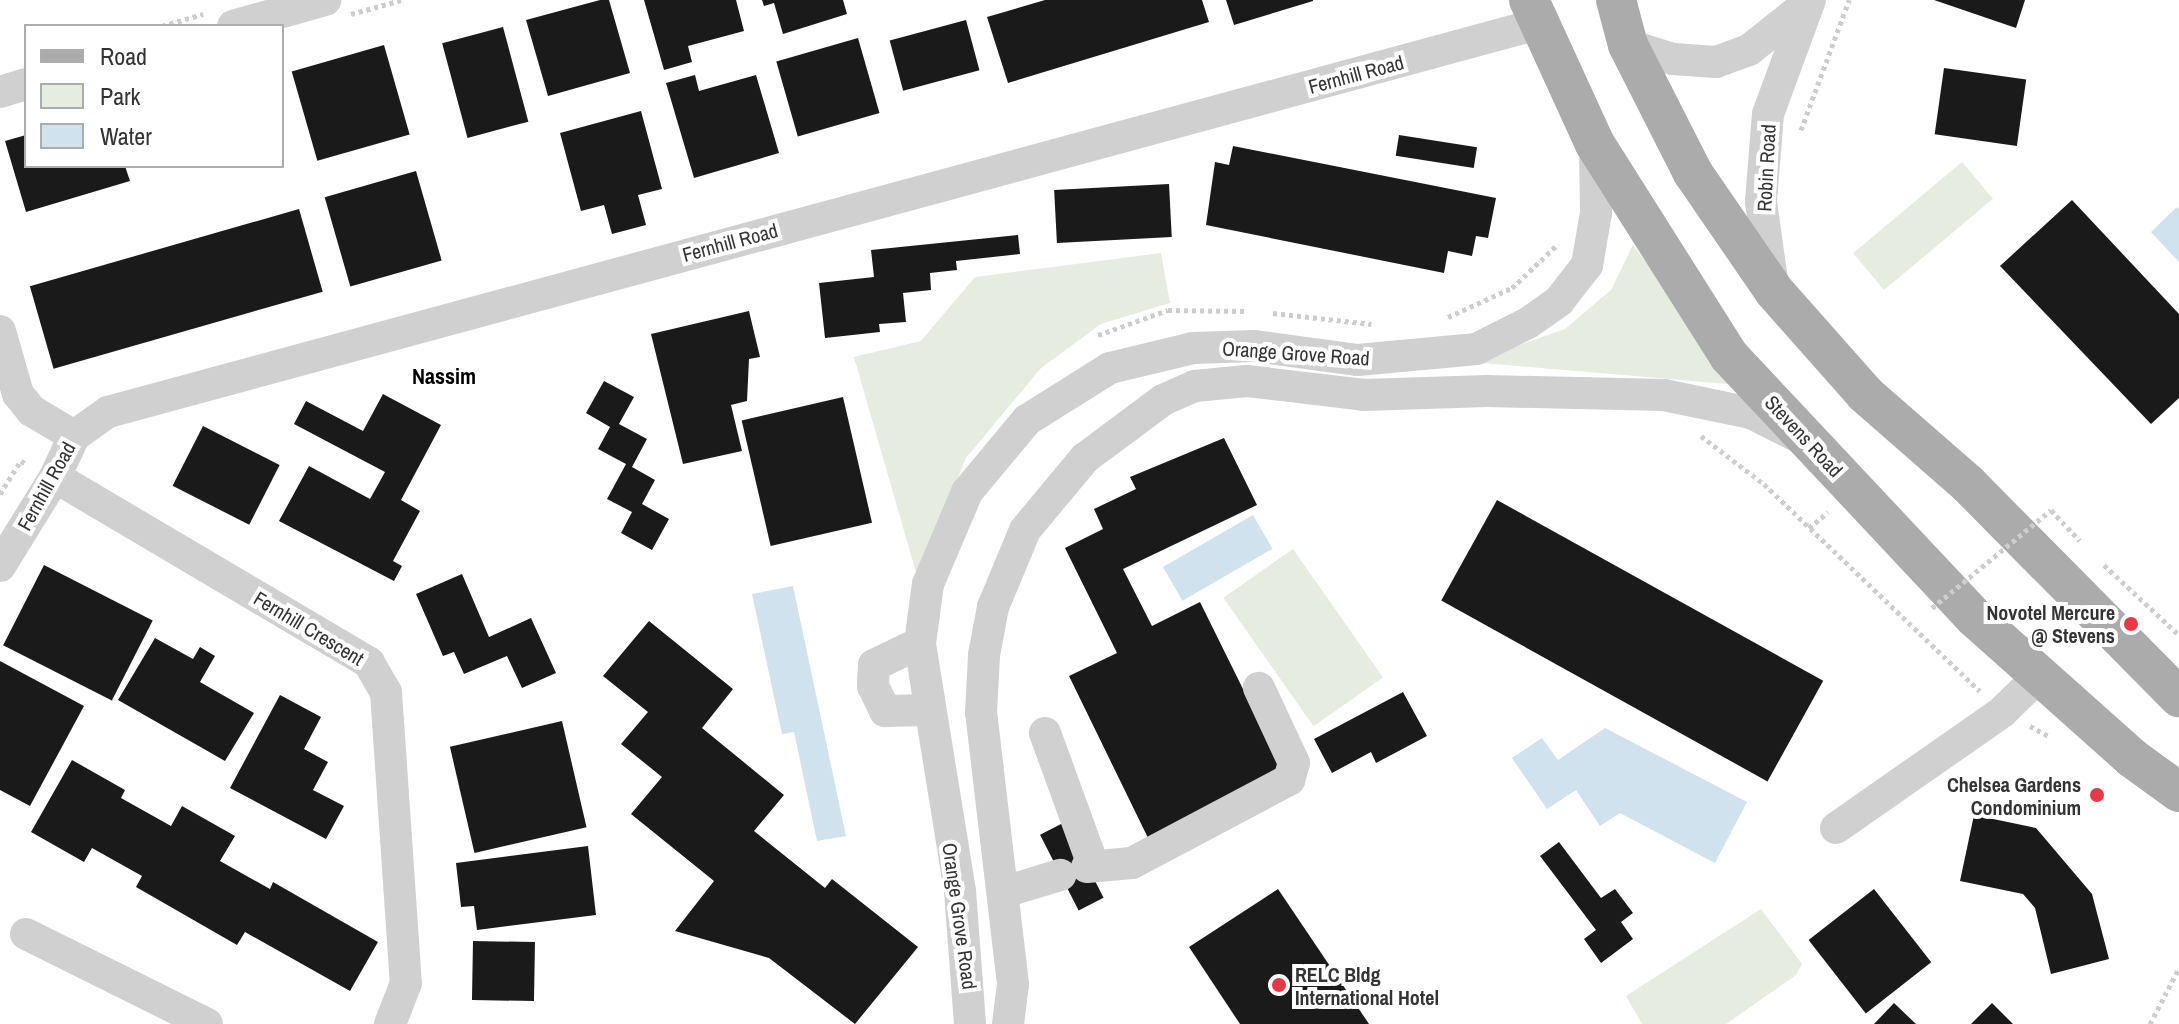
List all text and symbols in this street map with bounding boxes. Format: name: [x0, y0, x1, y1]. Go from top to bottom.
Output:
legend: [24, 24, 284, 168]
text: Road: [100, 40, 147, 72]
street label: Fernhill Road: [1306, 50, 1406, 98]
text: Park: [100, 80, 140, 112]
text: Water: [100, 120, 152, 152]
street label: Robin Road: [1752, 124, 1780, 212]
street label: Fernhill Road: [680, 218, 780, 266]
street label: Orange Grove Road: [1222, 336, 1370, 370]
district label: Nassim: [412, 364, 476, 390]
street label: Stevens Road: [1760, 390, 1848, 482]
street label: Fernhill Road: [12, 437, 80, 535]
street label: Fernhill Crescent: [250, 586, 368, 670]
place label: Novotel Mercure @ Stevens: [1987, 600, 2115, 647]
marker: Novotel Mercure @ Stevens: [2122, 615, 2140, 633]
place label: Chelsea Gardens Condominium: [1947, 772, 2081, 819]
marker: Chelsea Gardens Condominium: [2088, 786, 2106, 804]
street label: Orange Grove Road: [938, 841, 982, 991]
place label: RELC Bldg International Hotel: [1295, 962, 1439, 1009]
marker: RELC Bldg International Hotel: [1270, 976, 1288, 994]

